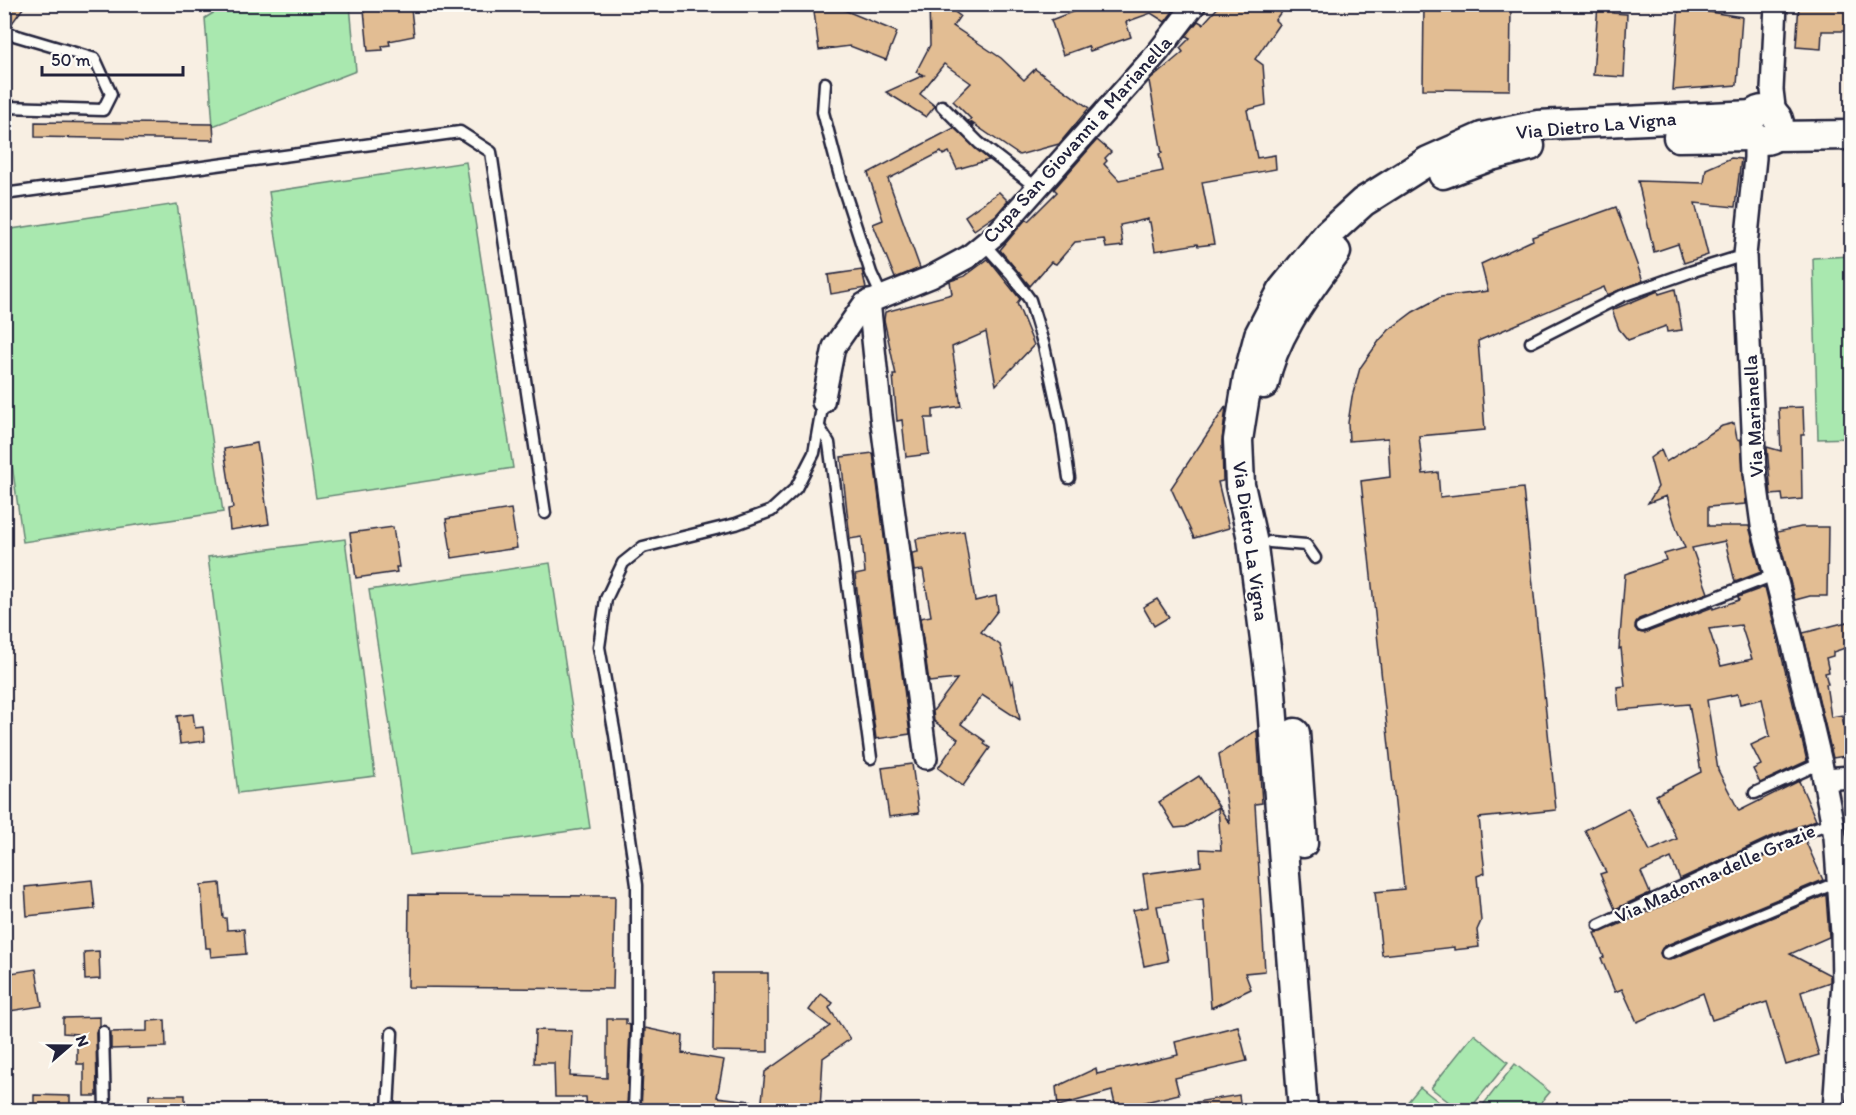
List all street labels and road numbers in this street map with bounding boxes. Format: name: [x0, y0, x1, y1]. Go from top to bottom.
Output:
street label: Cupa San Giovanni a Marianella: [977, 30, 1177, 248]
street label: Via Dietro La Vigna: [1515, 106, 1677, 144]
street label: Via Marianella: [1738, 354, 1768, 478]
street label: Via Dietro La Vigna: [1228, 460, 1274, 622]
street label: Via Madonna delle Grazie: [1611, 818, 1819, 928]

